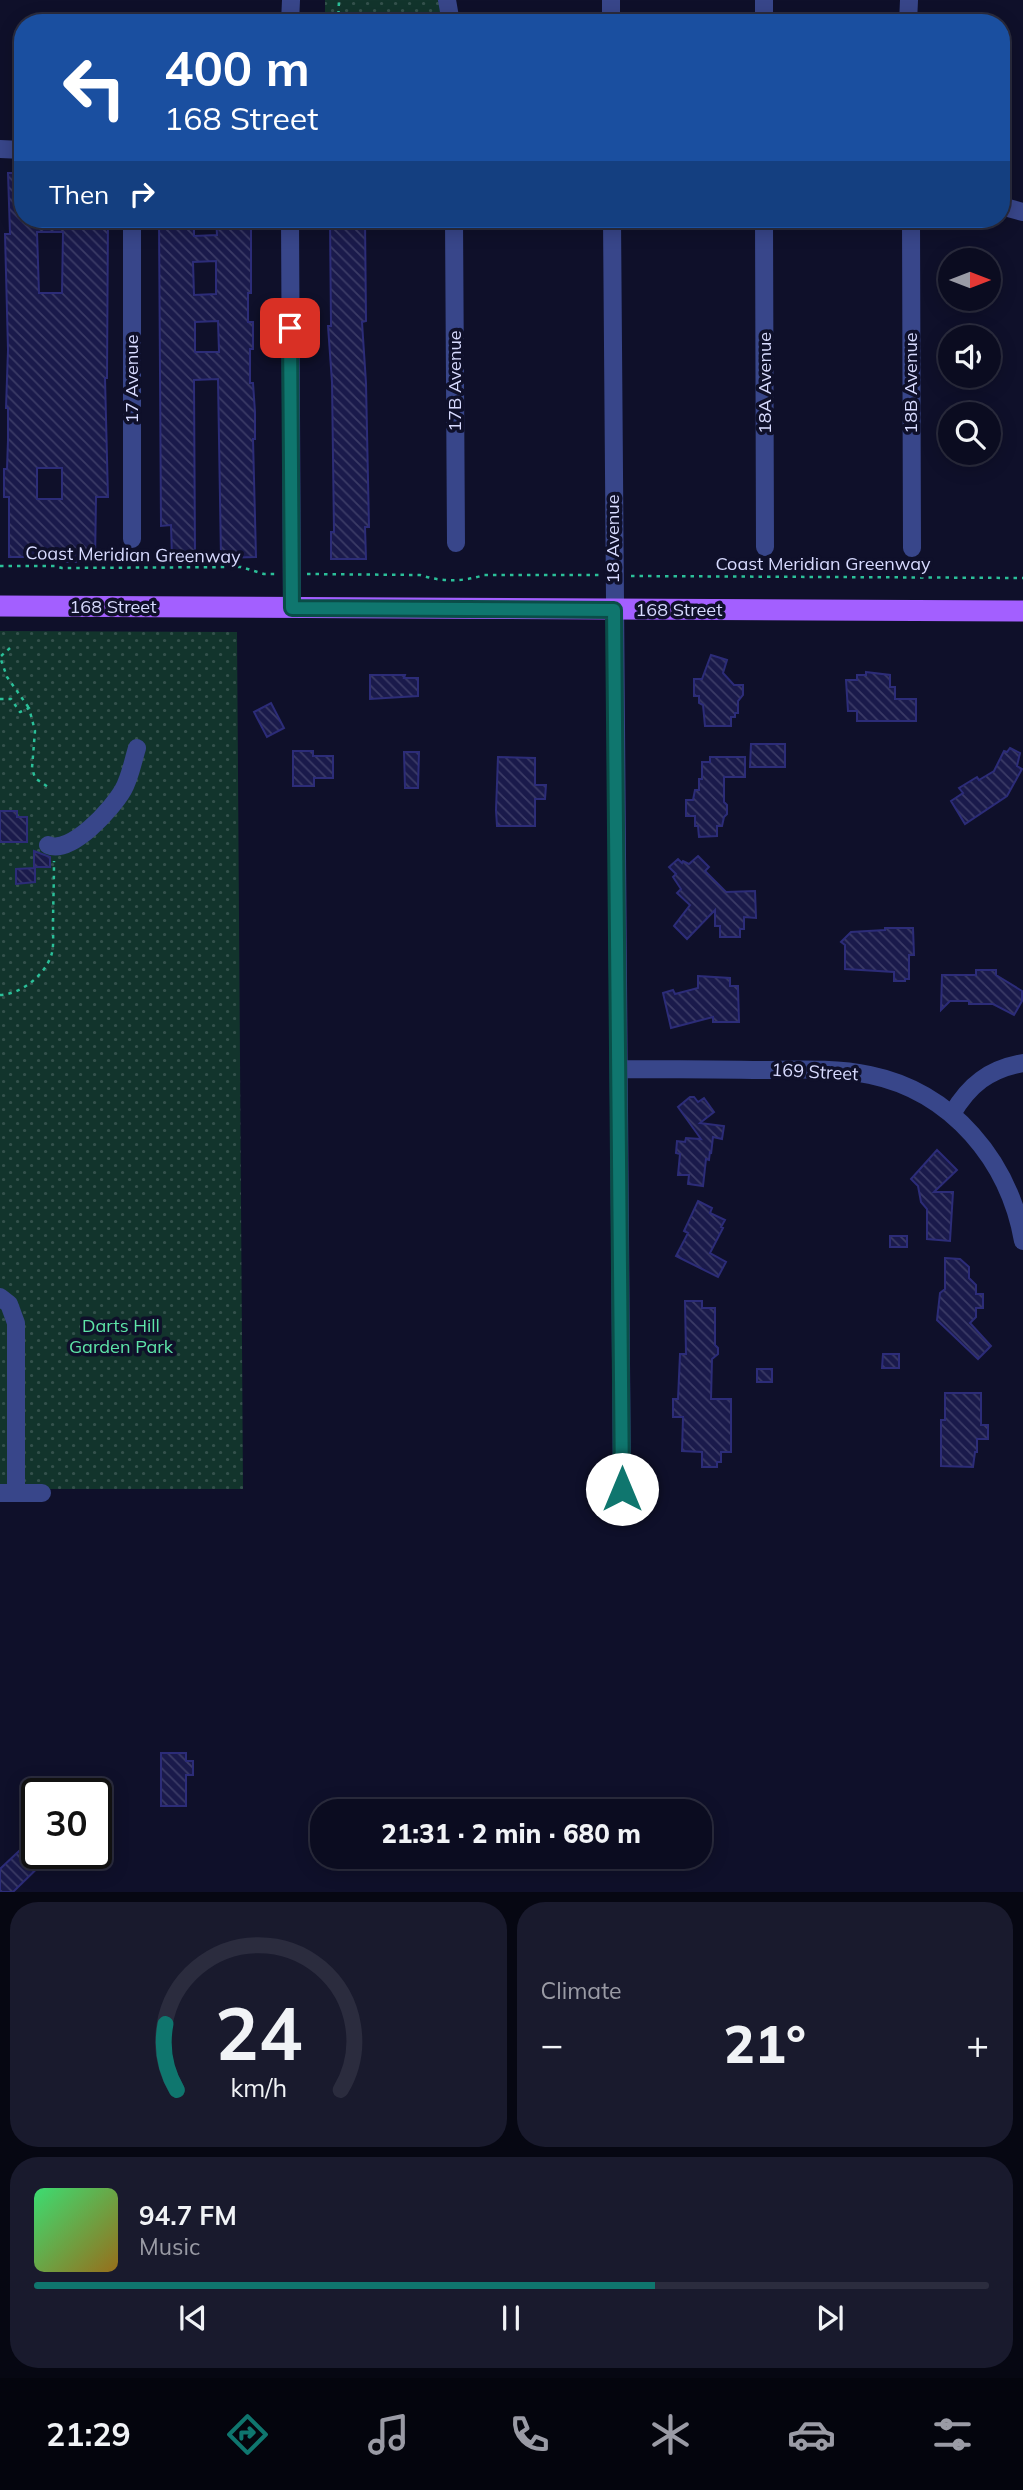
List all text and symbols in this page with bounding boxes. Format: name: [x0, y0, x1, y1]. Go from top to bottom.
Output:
text: 400 m: [164, 37, 310, 98]
icon: left: [49, 42, 140, 133]
text: 168 Street: [164, 98, 318, 138]
icon: right: [123, 175, 161, 213]
text: Then: [49, 178, 109, 211]
north arrow: [938, 248, 1001, 312]
map controls: [938, 248, 1001, 465]
pin: [260, 298, 320, 358]
icon: arrive: [271, 309, 309, 347]
button: sound: [938, 325, 1001, 388]
street label: 17B Avenue: [443, 330, 466, 432]
street label: 18A Avenue: [753, 332, 776, 434]
street label: 18B Avenue: [899, 332, 922, 434]
street label: 17 Avenue: [120, 335, 143, 424]
button: search: [938, 402, 1001, 465]
street label: 18 Avenue: [601, 495, 624, 584]
street label: Coast Meridian Greenway: [25, 541, 241, 568]
street label: Coast Meridian Greenway: [715, 552, 931, 575]
street label: 168 Street: [70, 595, 156, 618]
street label: 168 Street: [636, 598, 722, 621]
street label: 169 Street: [771, 1058, 859, 1085]
park label: Darts Hill Garden Park: [69, 1314, 174, 1358]
position arrow: [585, 1452, 659, 1526]
speed limit sign: 30: [21, 1778, 112, 1869]
text: 21:31 · 2 min · 680 m: [381, 1817, 641, 1850]
text: Climate: [541, 1976, 622, 2005]
text: 24: [215, 1988, 302, 2079]
text: 21°: [724, 2011, 806, 2076]
text: −: [541, 2020, 563, 2068]
text: +: [966, 2020, 989, 2068]
text: km/h: [230, 2072, 287, 2103]
text: 94.7 FM: [139, 2199, 237, 2232]
text: Music: [139, 2232, 200, 2261]
icon: previous: [174, 2299, 212, 2337]
icon: pause: [492, 2299, 530, 2337]
icon: next: [811, 2299, 849, 2337]
icon: directions: [223, 2410, 272, 2459]
icon: music: [364, 2410, 413, 2459]
icon: phone: [505, 2410, 554, 2459]
icon: climate: [646, 2410, 695, 2459]
icon: car: [787, 2410, 836, 2459]
icon: filters: [928, 2410, 977, 2459]
text: 21:29: [46, 2414, 131, 2454]

